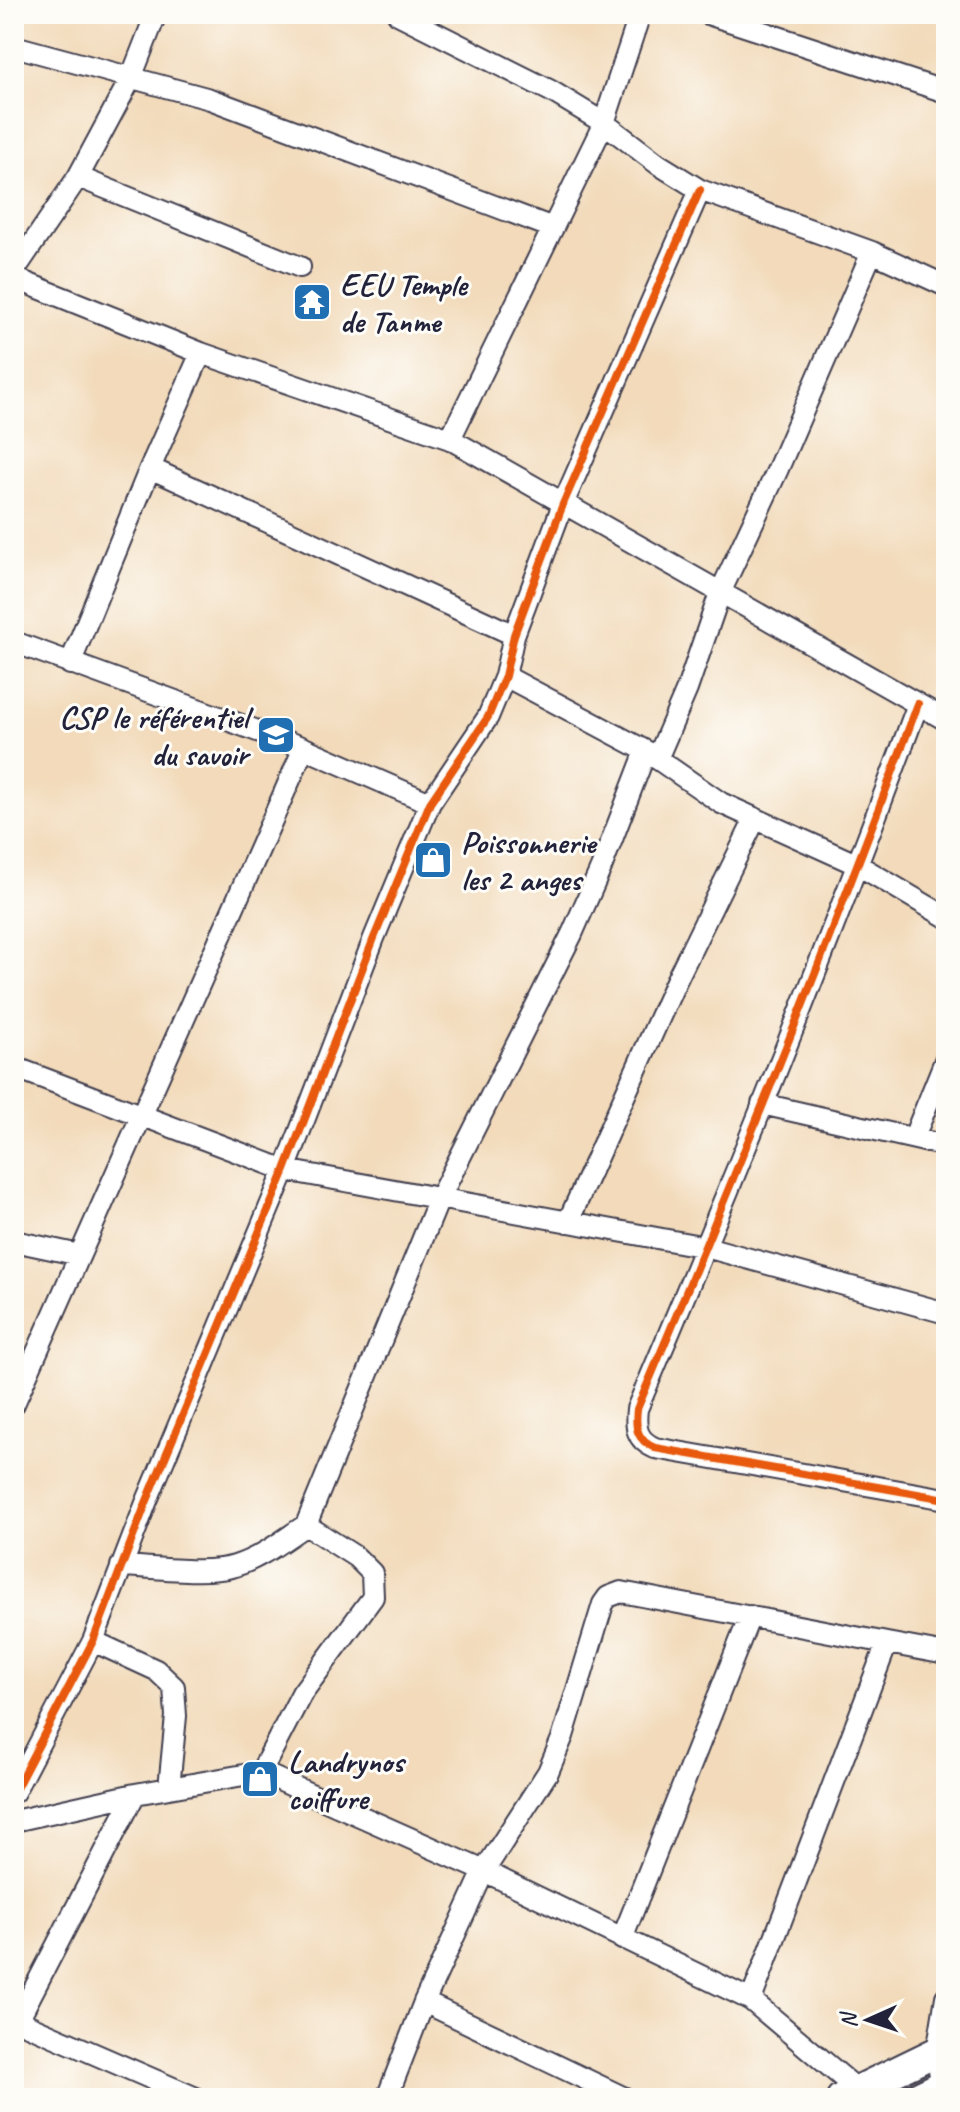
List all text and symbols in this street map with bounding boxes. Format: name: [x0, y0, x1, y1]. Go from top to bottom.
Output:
place label: EEU Temple de Tanme: [340, 264, 469, 342]
temple icon: EEU Temple de Tanme: [291, 281, 333, 323]
place label: CSP le référentiel du savoir: [59, 697, 254, 775]
school or university icon: CSP le référentiel du savoir: [255, 714, 297, 756]
place label: Poissonnerie les 2 anges: [461, 822, 598, 900]
shop icon: Poissonnerie les 2 anges: [412, 839, 454, 881]
place label: Landrynos coiffure: [288, 1741, 406, 1819]
shop icon: Landrynos coiffure: [239, 1758, 281, 1800]
north arrow: [828, 1980, 908, 2060]
text: N: [835, 2010, 863, 2029]

